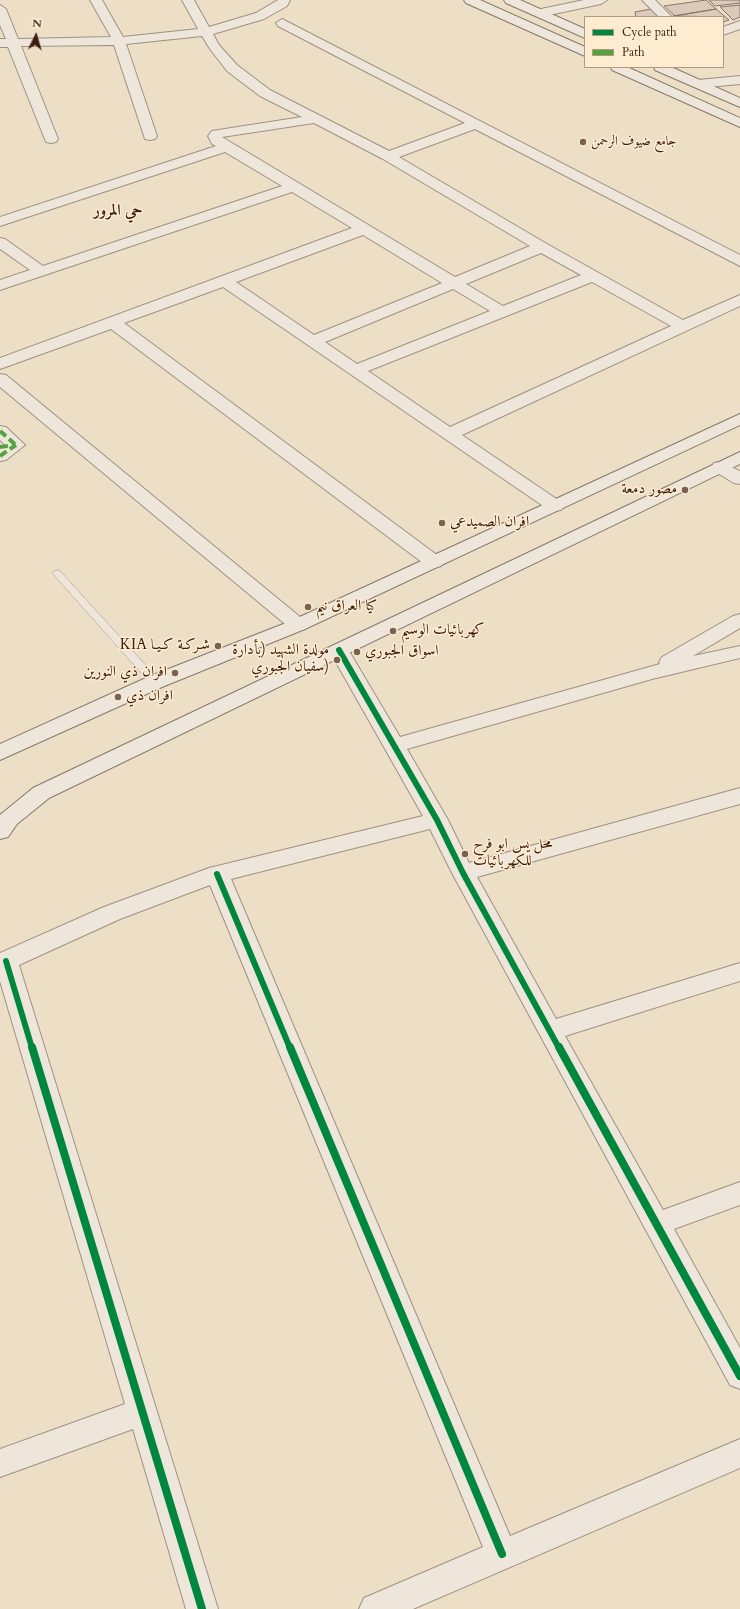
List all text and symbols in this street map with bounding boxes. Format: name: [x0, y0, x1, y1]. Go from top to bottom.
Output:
north arrow: [16, 16, 56, 56]
text: N: [32, 16, 42, 31]
legend: [584, 16, 724, 68]
text: Cycle path: [622, 24, 677, 40]
text: Path: [622, 44, 645, 60]
place label: جامع ضيوف الرحمن: [591, 134, 677, 150]
marker: جامع ضيوف الرحمن: [578, 137, 588, 147]
district label: حي المرور: [93, 201, 143, 221]
place label: مصور دمعة: [621, 481, 677, 499]
marker: مصور دمعة: [680, 485, 690, 495]
place label: افران الصميدعي: [450, 514, 529, 532]
marker: افران الصميدعي: [437, 518, 447, 528]
place label: کیا العراق نیم: [316, 598, 377, 616]
marker: کیا العراق نیم: [303, 602, 313, 612]
place label: كهربائيات الوسيم: [401, 622, 485, 640]
marker: كهربائيات الوسيم: [388, 626, 398, 636]
place label: KIA شـركـة كـيـا: [120, 637, 210, 655]
marker: KIA شـركـة كـيـا: [213, 641, 223, 651]
place label: مولدة الشهيد (بأدارة سفيان الجبوري): [232, 642, 329, 677]
place label: اسواق الجبوري: [365, 643, 439, 661]
marker: اسواق الجبوري: [352, 647, 362, 657]
marker: مولدة الشهيد (بأدارة سفيان الجبوري): [332, 655, 342, 665]
place label: افران ذي النورين: [84, 664, 167, 682]
marker: افران ذي النورين: [170, 668, 180, 678]
place label: افران ذي: [126, 688, 173, 706]
marker: افران ذي: [113, 692, 123, 702]
place label: محل يس ابو فرح للكهربائيات: [473, 836, 552, 871]
marker: محل يس ابو فرح للكهربائيات: [460, 849, 470, 859]

